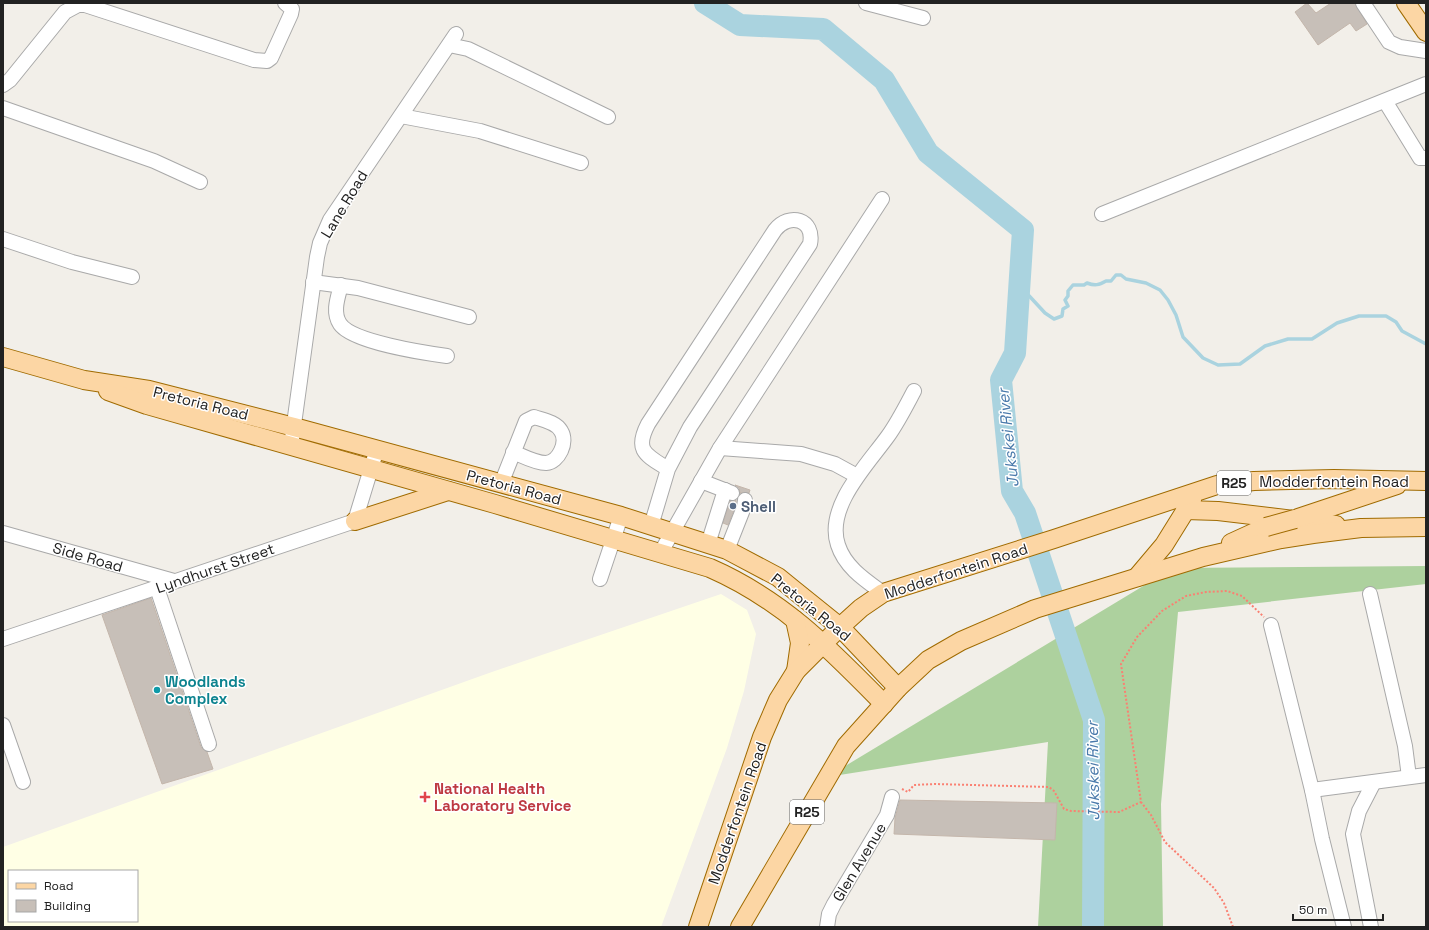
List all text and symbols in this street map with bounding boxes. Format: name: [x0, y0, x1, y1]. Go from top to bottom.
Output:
street label: Lane Road: [316, 167, 372, 241]
street label: Pretoria Road: [151, 382, 251, 424]
water label: Jukskei River: [992, 386, 1024, 488]
street label: Pretoria Road: [464, 465, 564, 509]
road number: R25: [1217, 471, 1251, 495]
street label: Modderfontein Road: [1259, 472, 1409, 491]
place label: Shell: [741, 497, 776, 516]
marker: Shell: [728, 501, 738, 511]
street label: Side Road: [51, 538, 125, 576]
street label: Lyndhurst Street: [153, 539, 277, 597]
street label: Modderfontein Road: [882, 539, 1030, 603]
street label: Pretoria Road: [767, 569, 855, 645]
place label: Woodlands Complex: [165, 672, 246, 708]
marker: Woodlands Complex: [152, 685, 162, 695]
water label: Jukskei River: [1082, 719, 1104, 821]
street label: Modderfontein Road: [704, 739, 770, 887]
place label: National Health Laboratory Service: [434, 779, 572, 815]
marker: National Health Laboratory Service: [419, 791, 431, 803]
road number: R25: [790, 800, 824, 824]
street label: Glen Avenue: [828, 819, 890, 905]
legend: [8, 870, 138, 922]
text: Road: [44, 878, 73, 894]
scale bar: [1293, 896, 1383, 922]
text: Building: [44, 898, 91, 914]
text: 50 m: [1299, 902, 1327, 918]

